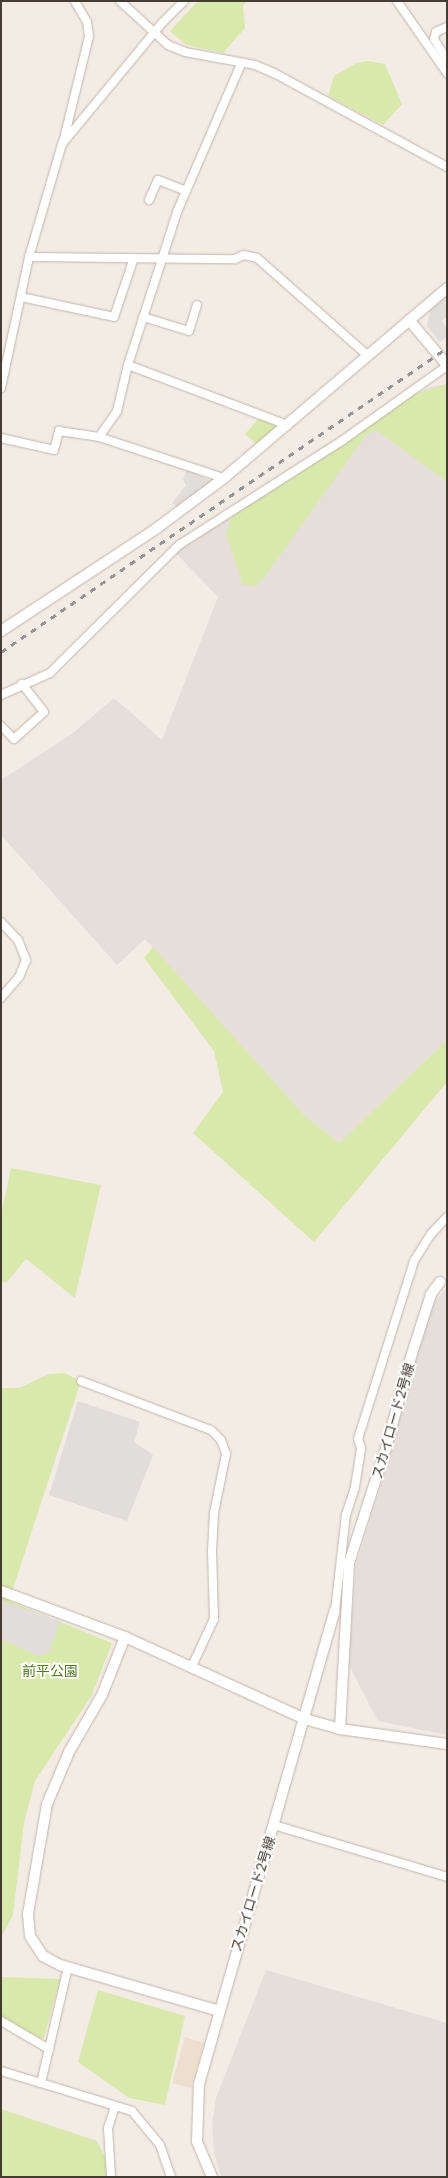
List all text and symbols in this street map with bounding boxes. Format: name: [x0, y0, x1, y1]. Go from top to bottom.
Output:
street label: スカイロード2号線: [368, 1361, 418, 1481]
park label: 前平公園: [22, 1663, 78, 1679]
street label: スカイロード2号線: [227, 1834, 279, 1954]

